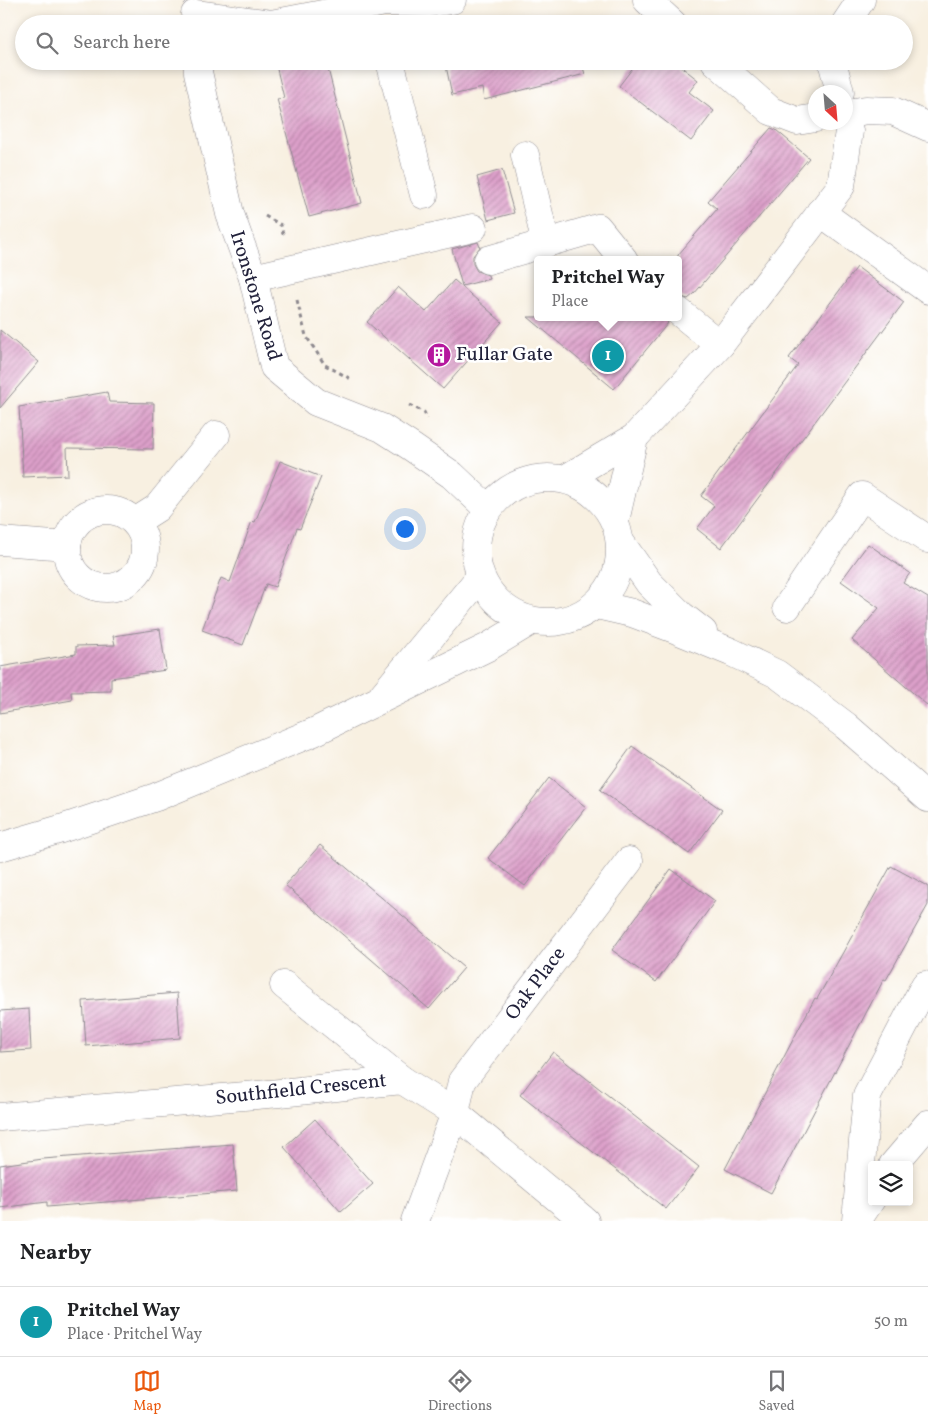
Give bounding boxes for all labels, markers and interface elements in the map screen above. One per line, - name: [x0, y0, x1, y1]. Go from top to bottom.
- search box: [15, 15, 913, 70]
- icon: search: [33, 29, 61, 57]
- text: Search here: [73, 30, 170, 56]
- north arrow: [808, 85, 853, 130]
- street label: Ironstone Road: [222, 228, 288, 364]
- popup: [534, 256, 682, 321]
- text: Pritchel Way: [551, 265, 665, 291]
- text: Place: [551, 291, 588, 313]
- pin: 1: [592, 337, 624, 375]
- place label: Fullar Gate: [456, 341, 553, 369]
- building icon: Fullar Gate: [426, 342, 452, 368]
- your location: [392, 516, 418, 542]
- street label: Oak Place: [499, 941, 573, 1027]
- street label: Southfield Crescent: [214, 1067, 388, 1113]
- map controls: [868, 1161, 913, 1206]
- button: layers: [868, 1161, 913, 1206]
- text: Nearby: [20, 1239, 91, 1268]
- text: Pritchel Way: [67, 1298, 180, 1324]
- text: 1: [33, 1311, 39, 1333]
- text: 50 m: [874, 1311, 908, 1333]
- text: Place · Pritchel Way: [67, 1324, 202, 1346]
- tab: Map: [133, 1367, 161, 1416]
- tab: Directions: [428, 1367, 492, 1416]
- tab: Saved: [759, 1367, 795, 1416]

